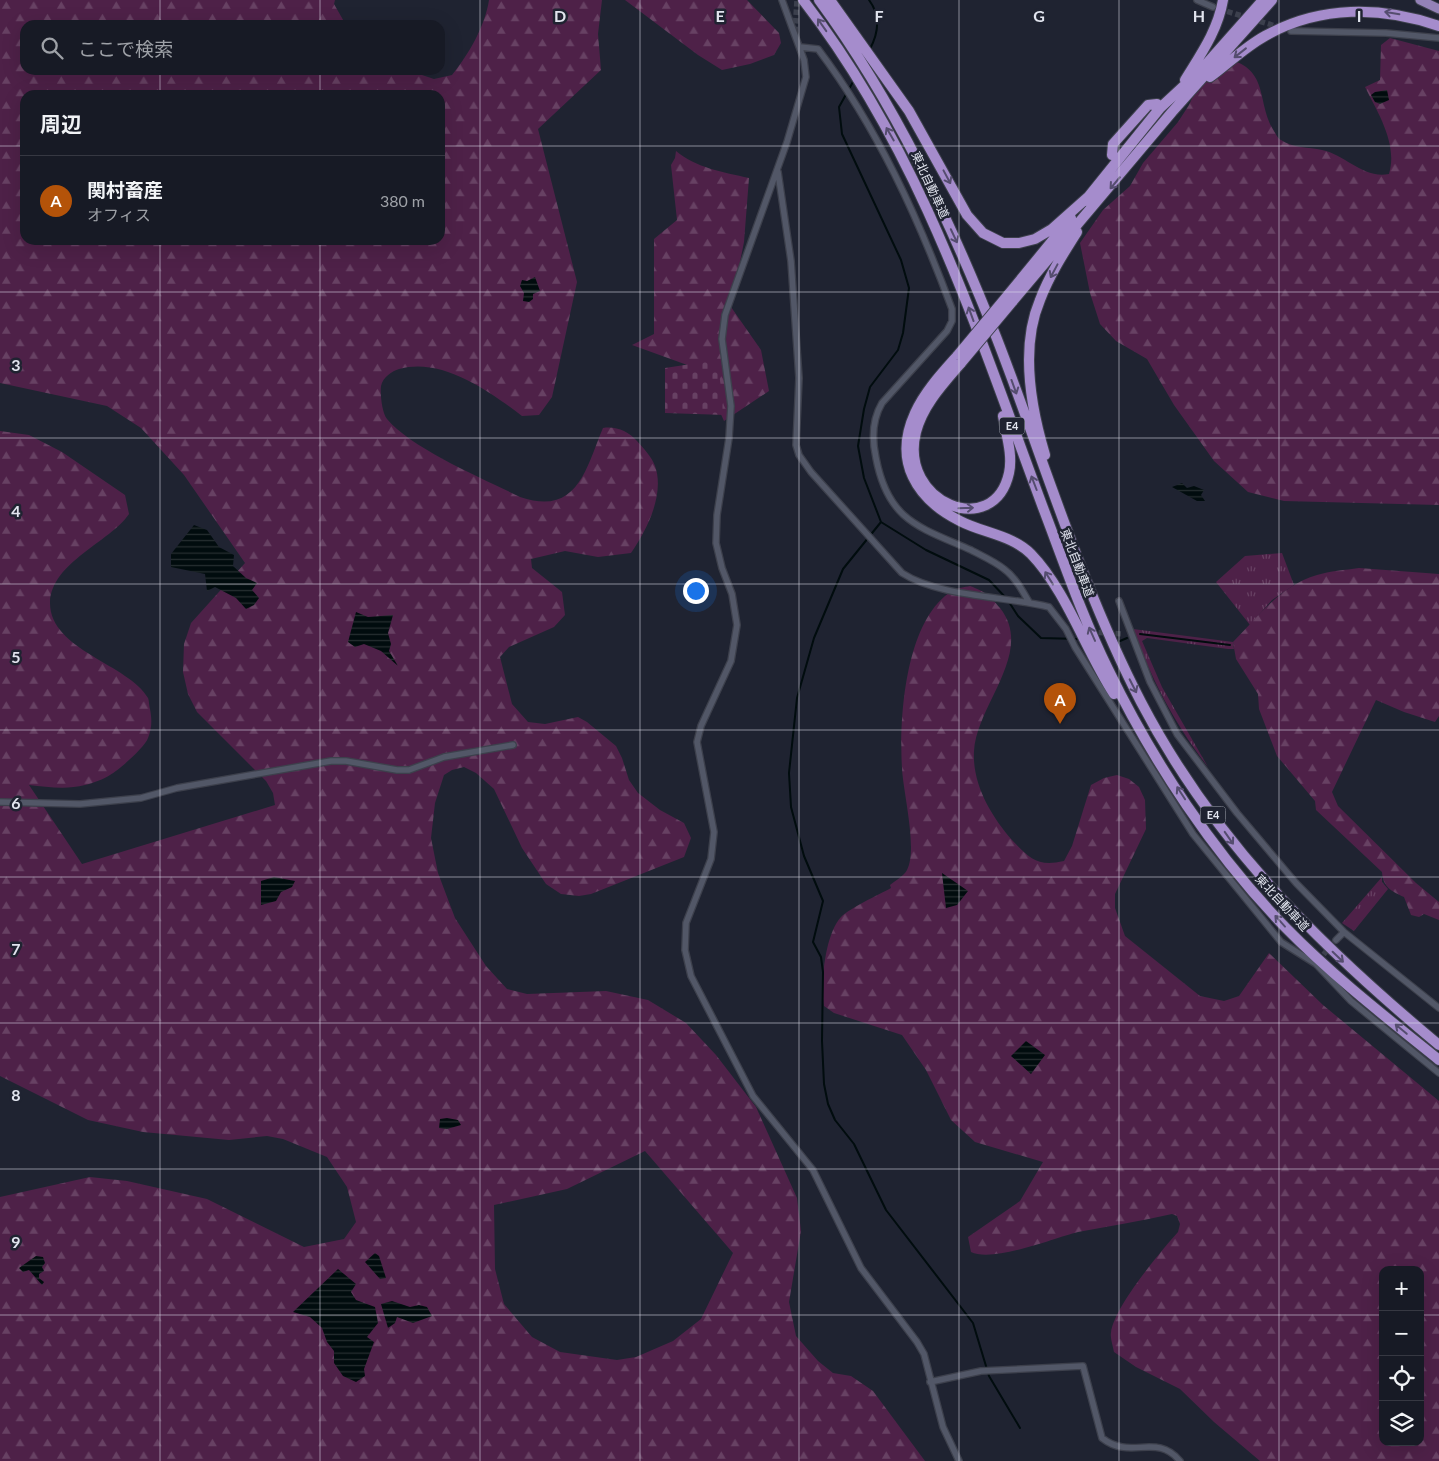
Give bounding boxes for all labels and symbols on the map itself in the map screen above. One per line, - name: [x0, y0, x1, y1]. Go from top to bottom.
- text: D: [554, 6, 566, 25]
- text: E: [715, 6, 725, 25]
- text: F: [874, 6, 884, 25]
- text: G: [1033, 6, 1045, 25]
- text: H: [1193, 6, 1205, 25]
- text: I: [1357, 6, 1361, 25]
- one-way arrow: [1385, 8, 1401, 18]
- one-way arrow: [817, 18, 827, 32]
- one-way arrow: [1234, 48, 1247, 59]
- one-way arrow: [885, 127, 894, 142]
- street label: 東北自動車道: [908, 149, 952, 221]
- one-way arrow: [942, 169, 952, 184]
- one-way arrow: [1109, 176, 1120, 189]
- one-way arrow: [950, 228, 959, 243]
- one-way arrow: [1049, 264, 1059, 279]
- one-way arrow: [966, 306, 975, 322]
- text: 3: [11, 355, 21, 374]
- one-way arrow: [1010, 379, 1019, 394]
- road number: E4: [1000, 418, 1024, 434]
- one-way arrow: [1028, 475, 1037, 490]
- text: 4: [11, 501, 21, 520]
- one-way arrow: [958, 503, 974, 512]
- street label: 東北自動車道: [1058, 527, 1097, 599]
- one-way arrow: [1044, 571, 1055, 585]
- your location: [683, 578, 709, 604]
- one-way arrow: [1087, 627, 1097, 642]
- text: 5: [11, 647, 21, 666]
- one-way arrow: [1129, 678, 1138, 693]
- pin: A: [1044, 683, 1076, 724]
- one-way arrow: [1175, 786, 1186, 800]
- text: 6: [11, 793, 21, 812]
- road number: E4: [1200, 806, 1226, 824]
- one-way arrow: [1224, 831, 1234, 845]
- street label: 東北自動車道: [1252, 871, 1312, 934]
- one-way arrow: [1274, 915, 1286, 928]
- text: 7: [11, 939, 21, 958]
- one-way arrow: [1332, 951, 1344, 963]
- one-way arrow: [1395, 1023, 1408, 1035]
- text: 8: [11, 1085, 21, 1104]
- text: 9: [11, 1232, 21, 1251]

